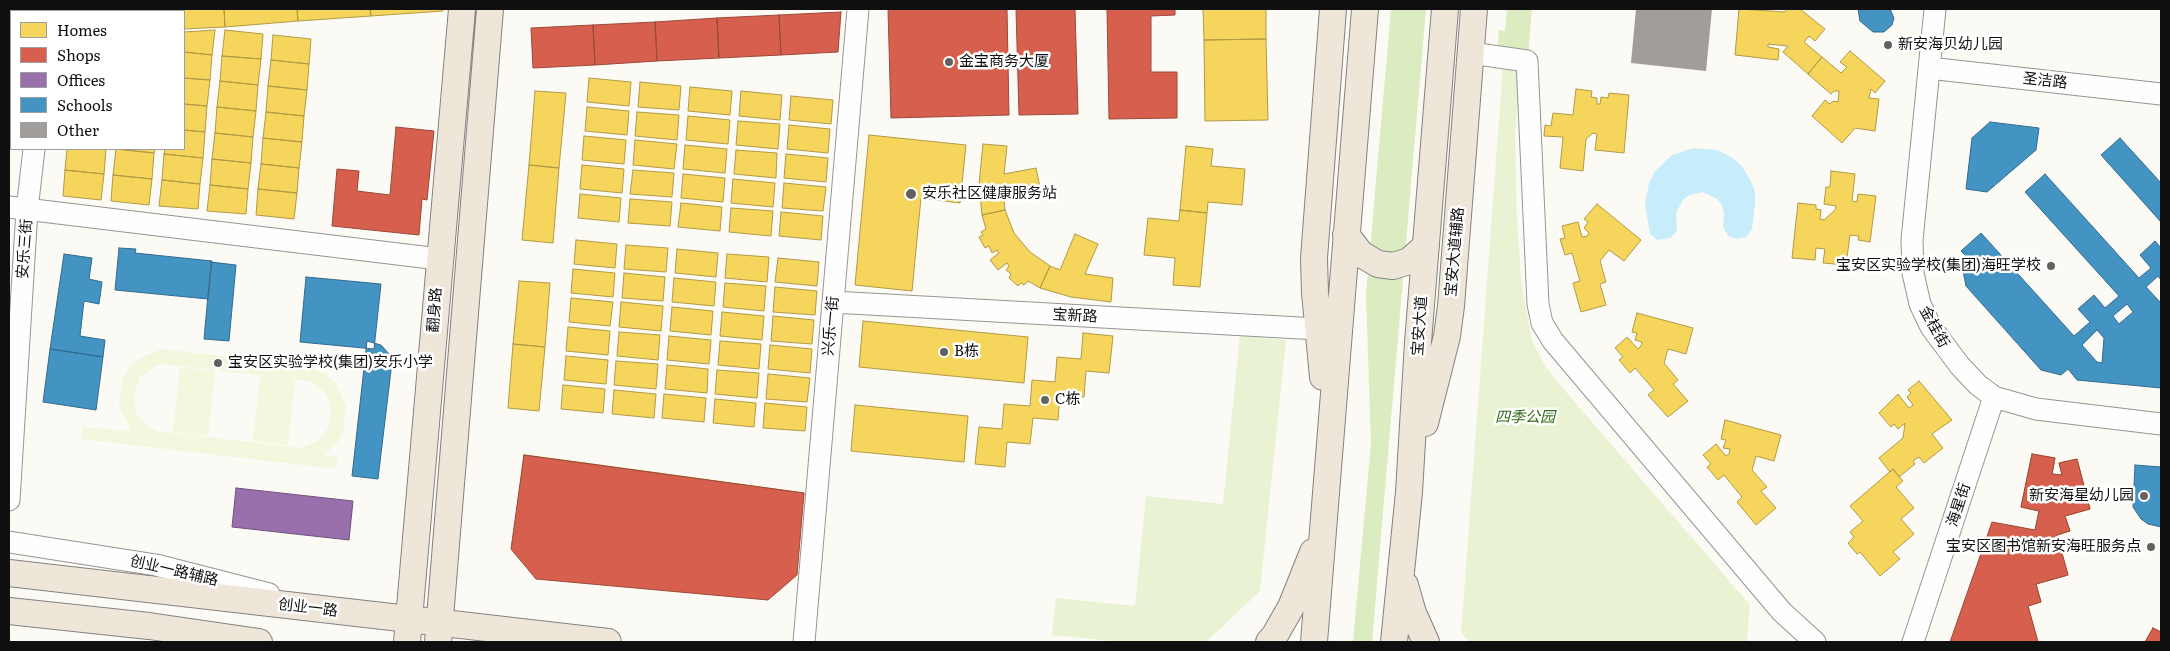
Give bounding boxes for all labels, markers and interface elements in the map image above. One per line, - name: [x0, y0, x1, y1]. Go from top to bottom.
- legend: [10, 10, 185, 150]
- text: Homes: [57, 18, 107, 41]
- place label: 新安海贝幼儿园: [1898, 36, 2003, 54]
- marker: 新安海贝幼儿园: [1882, 39, 1894, 51]
- text: Shops: [57, 43, 100, 66]
- place label: 金宝商务大厦: [959, 53, 1049, 71]
- marker: 金宝商务大厦: [943, 56, 955, 68]
- text: Offices: [57, 68, 105, 91]
- street label: 圣洁路: [2022, 70, 2068, 92]
- text: Schools: [57, 93, 112, 116]
- text: Other: [57, 118, 99, 141]
- place label: 安乐社区健康服务站: [922, 185, 1057, 203]
- marker: 安乐社区健康服务站: [904, 187, 918, 201]
- street label: 宝安大道辅路: [1442, 206, 1468, 298]
- street label: 安乐三街: [14, 218, 36, 280]
- place label: 宝安区实验学校(集团)海旺学校: [1836, 257, 2041, 275]
- marker: 宝安区实验学校(集团)海旺学校: [2045, 260, 2057, 272]
- street label: 翻身路: [424, 287, 446, 333]
- street label: 兴乐一街: [819, 295, 843, 357]
- street label: 宝安大道: [1409, 295, 1431, 357]
- street label: 金桂街: [1915, 303, 1953, 351]
- street label: 宝新路: [1052, 306, 1098, 326]
- place label: B栋: [954, 343, 979, 361]
- marker: B栋: [938, 346, 950, 358]
- place label: 宝安区实验学校(集团)安乐小学: [228, 354, 433, 372]
- marker: 宝安区实验学校(集团)安乐小学: [212, 357, 224, 369]
- place label: C栋: [1055, 391, 1080, 409]
- marker: C栋: [1039, 394, 1051, 406]
- park label: 四季公园: [1495, 409, 1555, 427]
- street label: 海星街: [1943, 481, 1975, 529]
- place label: 新安海星幼儿园: [2029, 487, 2134, 505]
- marker: 新安海星幼儿园: [2138, 490, 2150, 502]
- place label: 宝安区图书馆新安海旺服务点: [1946, 538, 2141, 556]
- marker: 宝安区图书馆新安海旺服务点: [2145, 541, 2157, 553]
- street label: 创业一路辅路: [128, 552, 220, 590]
- street label: 创业一路: [277, 595, 339, 621]

